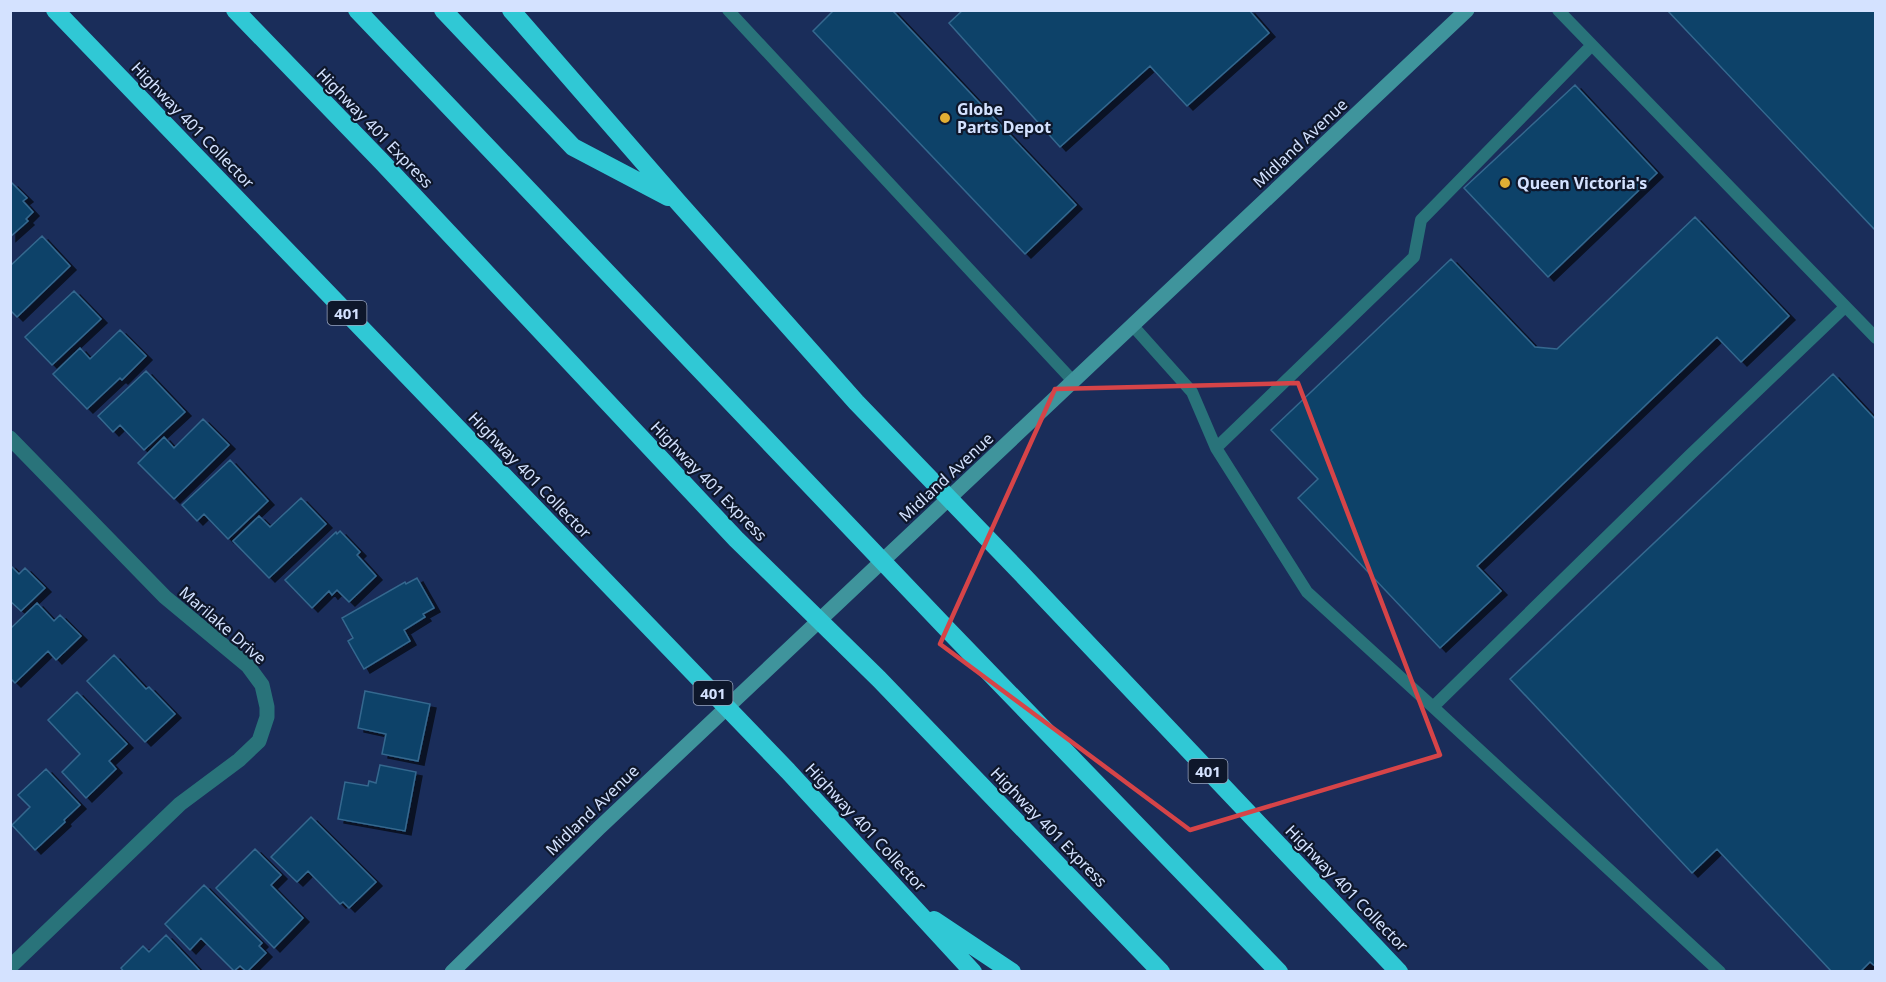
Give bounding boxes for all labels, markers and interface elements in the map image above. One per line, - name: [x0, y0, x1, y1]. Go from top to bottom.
- street label: Highway 401 Collector: [127, 57, 260, 193]
- street label: Highway 401 Express: [312, 63, 438, 193]
- street label: Midland Avenue: [1248, 93, 1352, 193]
- place label: Globe Parts Depot: [957, 98, 1051, 138]
- marker: Globe Parts Depot: [938, 111, 952, 125]
- place label: Queen Victoria's: [1517, 172, 1647, 194]
- marker: Queen Victoria's: [1498, 176, 1512, 190]
- road number: 401: [328, 301, 366, 325]
- street label: Highway 401 Collector: [464, 407, 597, 543]
- street label: Highway 401 Express: [646, 416, 772, 546]
- street label: Midland Avenue: [894, 427, 998, 527]
- street label: Marilake Drive: [175, 581, 271, 669]
- road number: 401: [694, 681, 732, 705]
- street label: Highway 401 Collector: [801, 758, 932, 896]
- road number: 401: [1188, 759, 1228, 783]
- street label: Midland Avenue: [541, 760, 643, 860]
- street label: Highway 401 Express: [986, 762, 1112, 892]
- street label: Highway 401 Collector: [1281, 820, 1414, 956]

